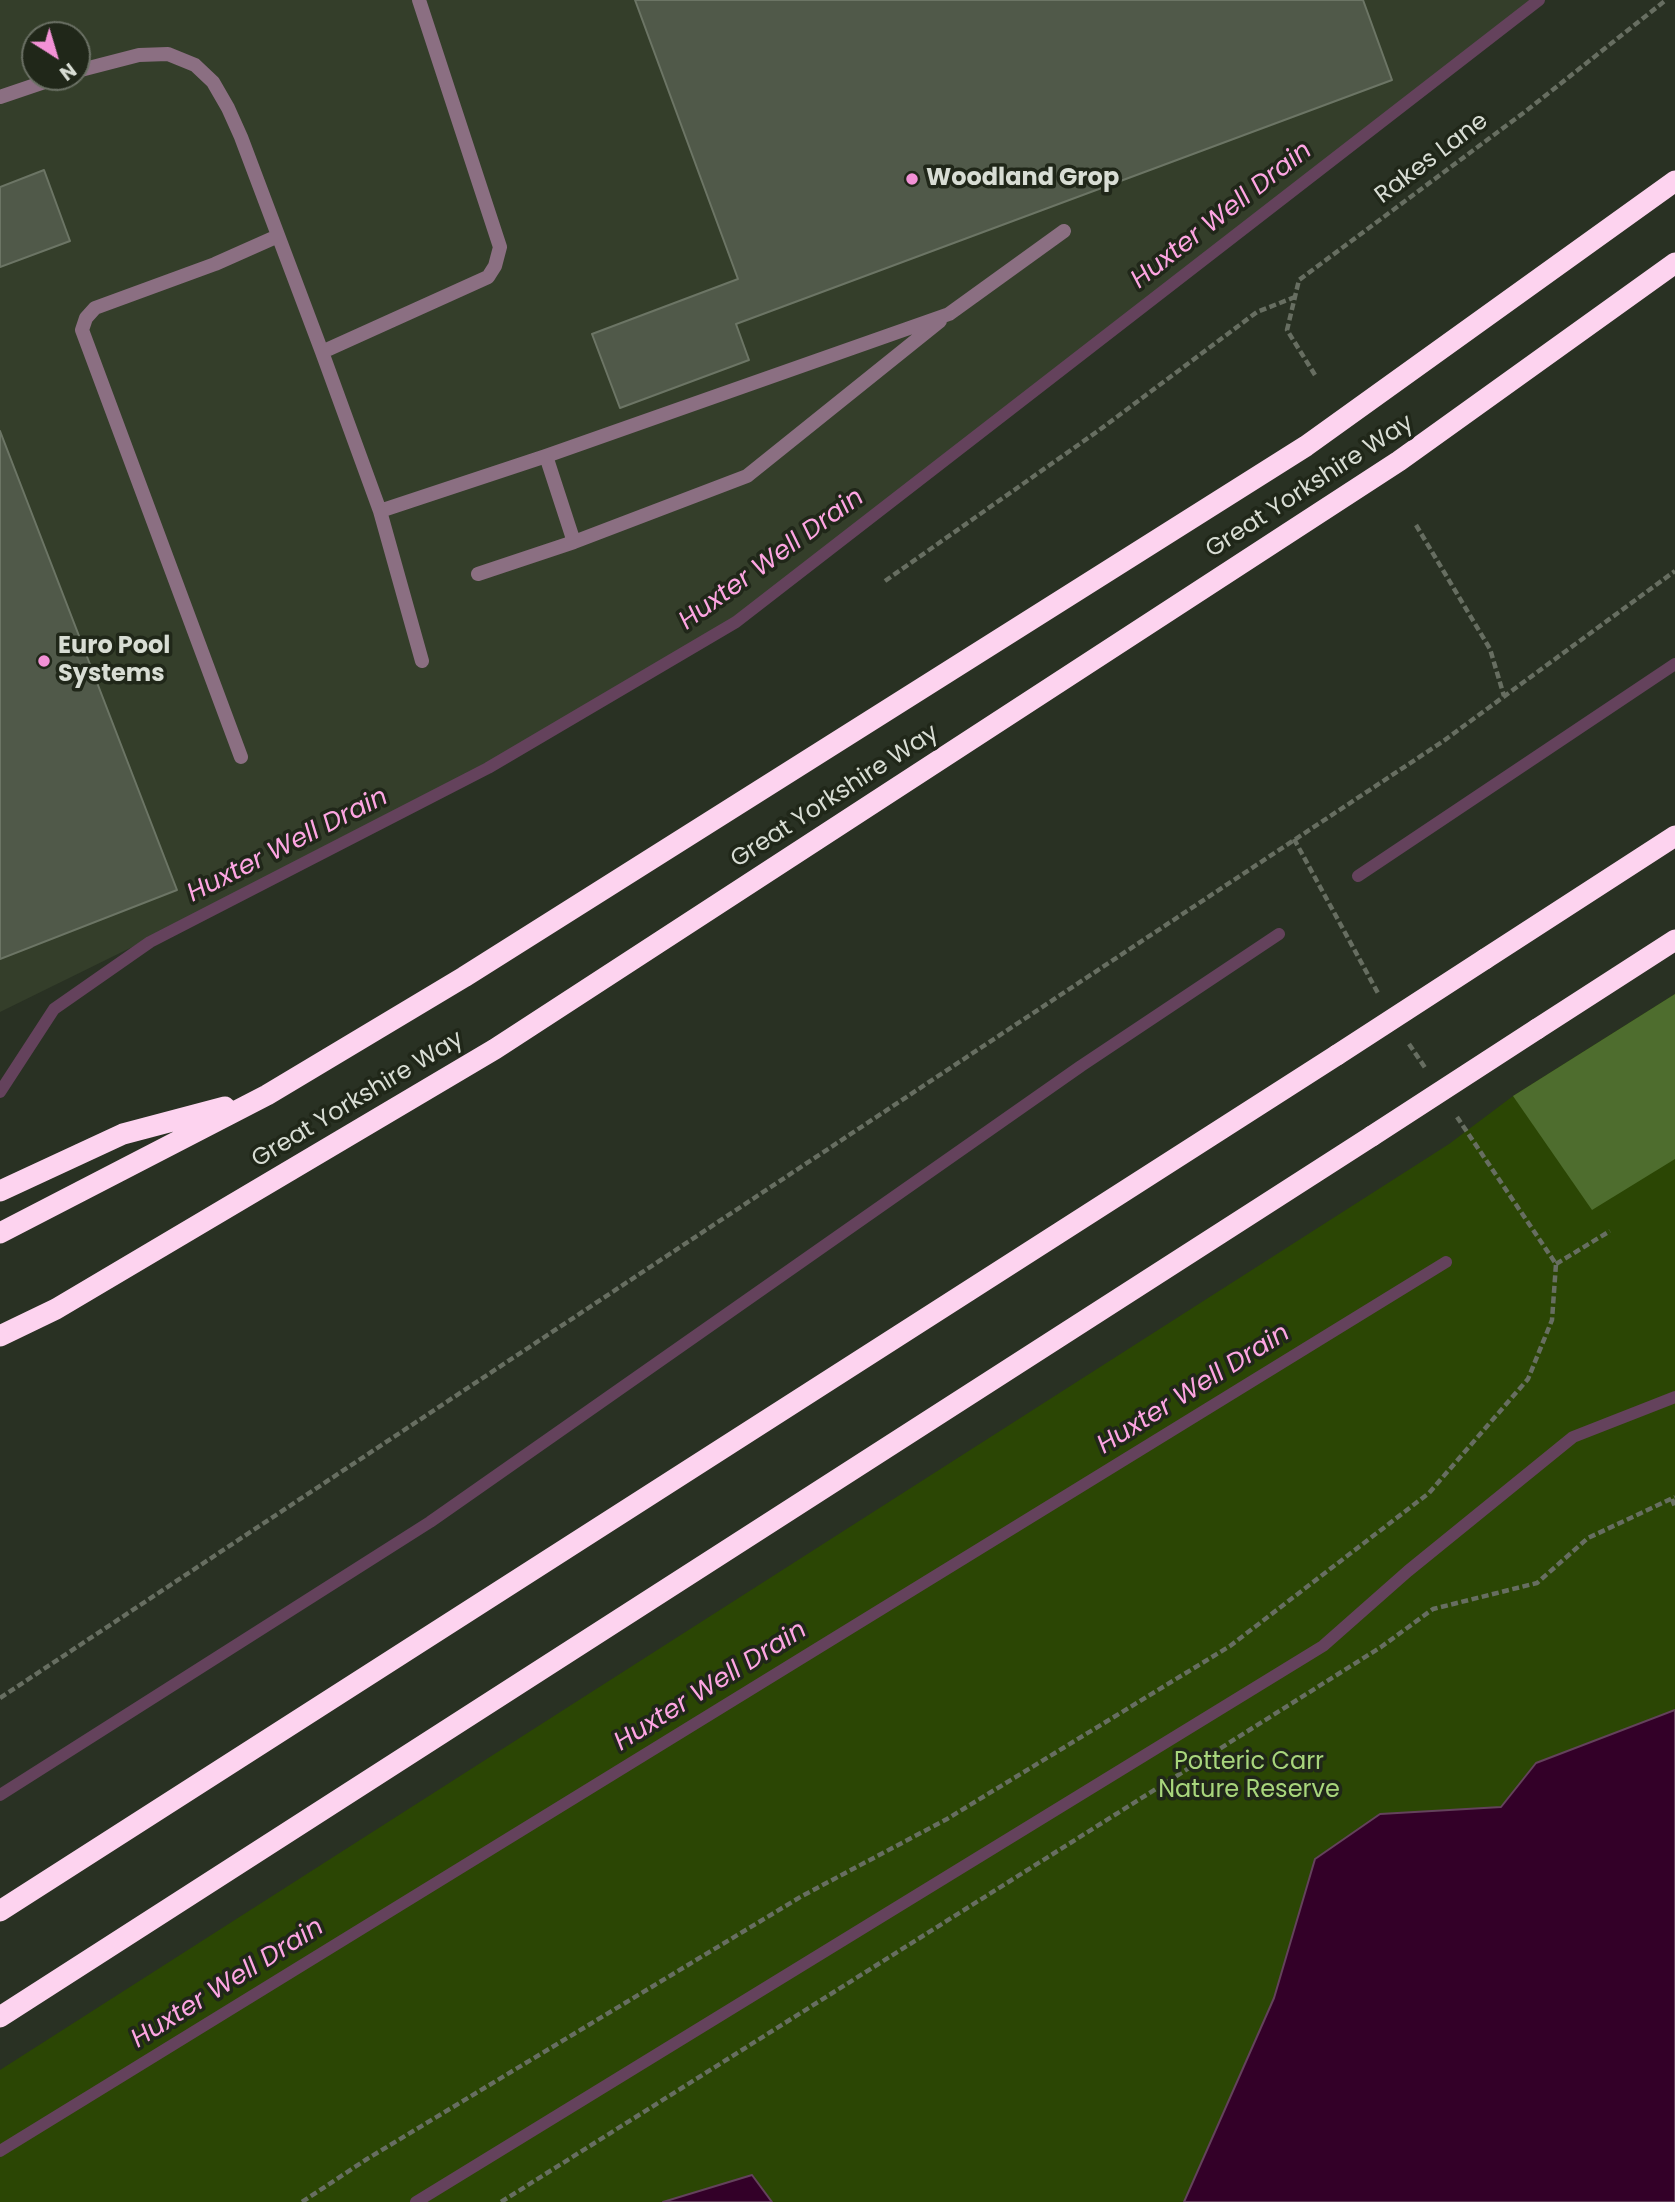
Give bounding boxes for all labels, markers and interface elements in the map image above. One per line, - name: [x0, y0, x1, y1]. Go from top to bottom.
- north arrow: [21, 21, 91, 91]
- text: N: [54, 56, 82, 87]
- street label: Rakes Lane: [1370, 107, 1494, 211]
- water label: Huxter Well Drain: [1125, 136, 1319, 296]
- place label: Woodland Grop: [926, 165, 1119, 193]
- marker: Woodland Grop: [904, 171, 920, 187]
- street label: Great Yorkshire Way: [1201, 409, 1419, 565]
- water label: Huxter Well Drain: [674, 482, 870, 638]
- place label: Euro Pool Systems: [58, 633, 170, 689]
- marker: Euro Pool Systems: [36, 653, 52, 669]
- street label: Great Yorkshire Way: [726, 719, 944, 875]
- water label: Huxter Well Drain: [183, 782, 393, 910]
- street label: Great Yorkshire Way: [247, 1025, 469, 1175]
- water label: Huxter Well Drain: [1092, 1318, 1296, 1462]
- water label: Huxter Well Drain: [609, 1615, 813, 1759]
- park label: Potteric Carr Nature Reserve: [1158, 1749, 1340, 1805]
- water label: Huxter Well Drain: [126, 1912, 330, 2056]

